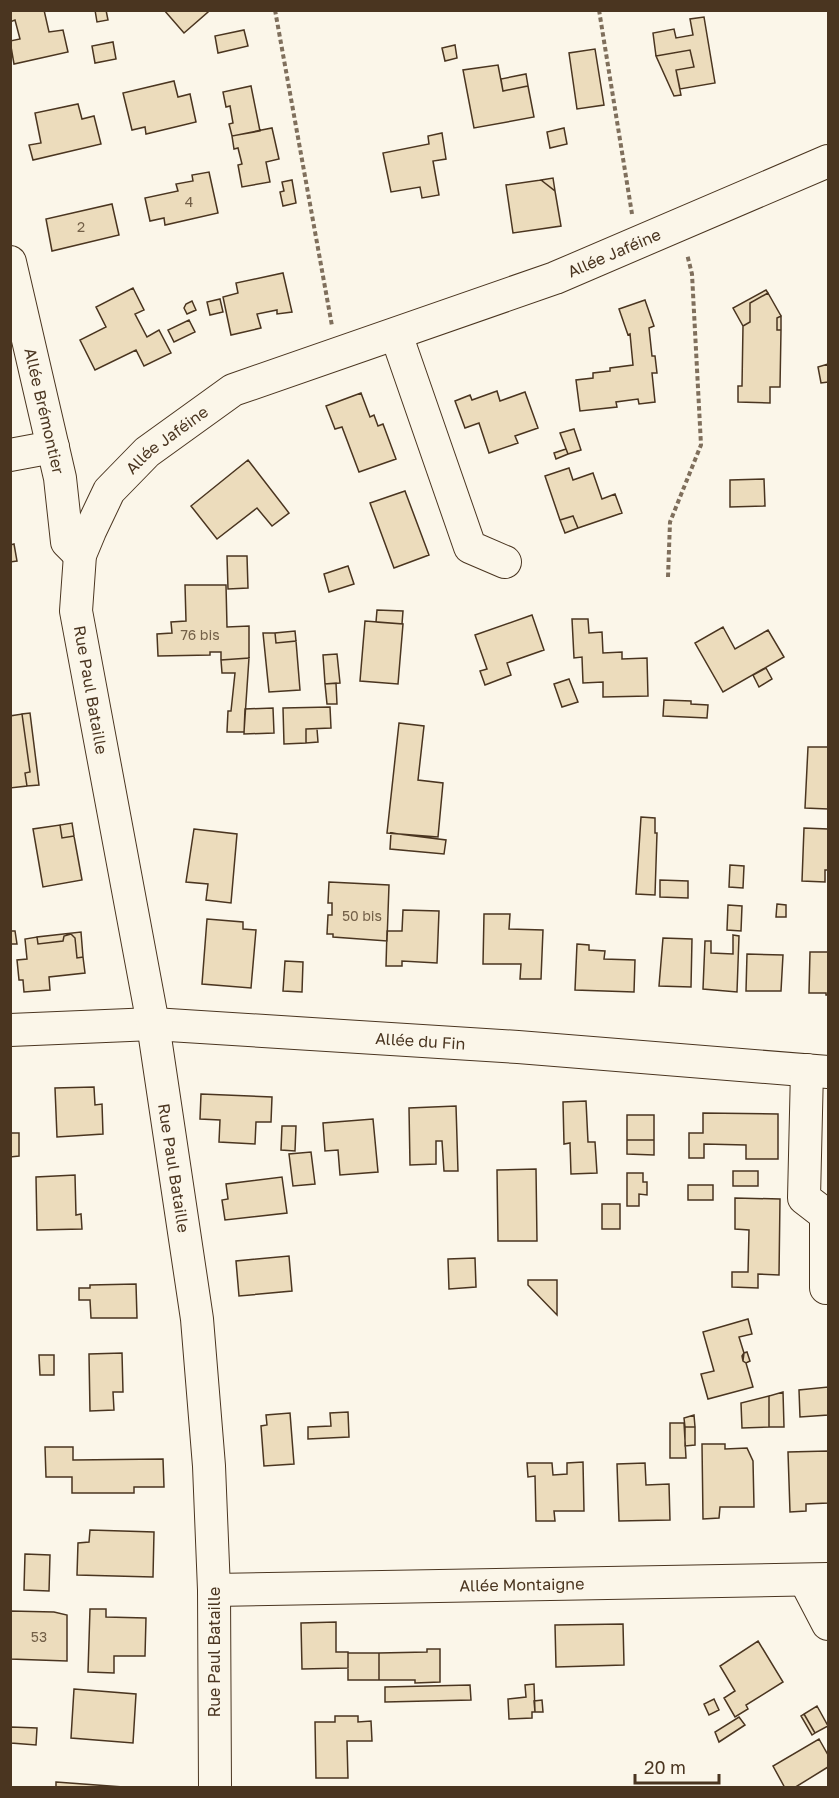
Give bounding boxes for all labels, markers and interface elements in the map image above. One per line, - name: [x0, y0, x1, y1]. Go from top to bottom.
- house number: 4: [185, 193, 193, 210]
- house number: 2: [77, 218, 85, 235]
- street label: Allée Jaféine: [564, 224, 664, 281]
- street label: Allée Brémontier: [20, 346, 69, 476]
- street label: Allée Jaféine: [121, 401, 212, 478]
- street label: Rue Paul Bataille: [70, 624, 112, 756]
- house number: 76 bis: [180, 626, 220, 643]
- house number: 50 bis: [342, 907, 382, 924]
- street label: Allée du Fin: [375, 1028, 466, 1054]
- street label: Rue Paul Bataille: [154, 1102, 194, 1234]
- street label: Allée Montaigne: [459, 1573, 585, 1596]
- street label: Rue Paul Bataille: [204, 1587, 224, 1717]
- house number: 53: [31, 1628, 47, 1645]
- scale bar: [635, 1747, 719, 1785]
- text: 20 m: [644, 1756, 686, 1778]

